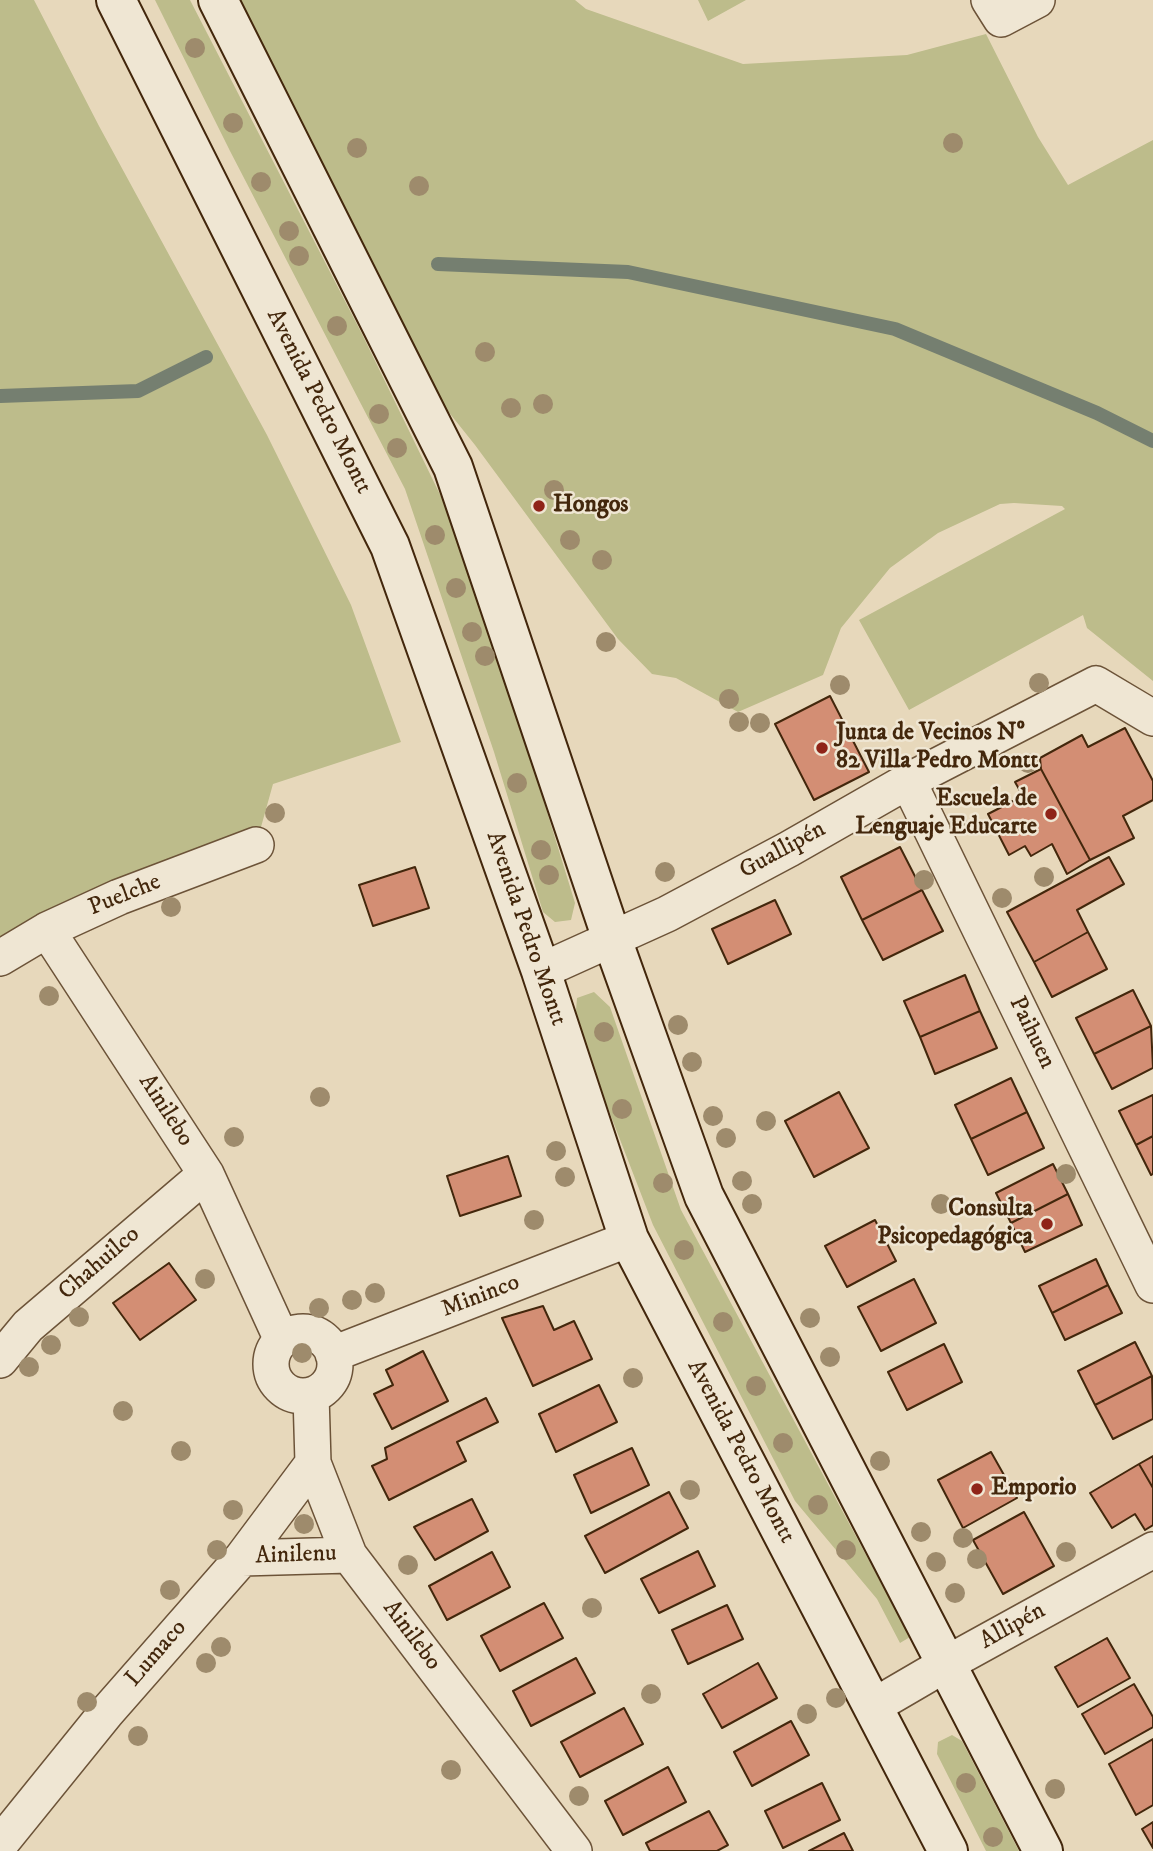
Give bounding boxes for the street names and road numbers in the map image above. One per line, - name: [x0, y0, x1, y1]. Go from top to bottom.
- street label: Avenida Pedro Montt: [259, 305, 377, 499]
- street label: Guallipén: [735, 816, 831, 886]
- street label: Avenida Pedro Montt: [478, 828, 572, 1030]
- street label: Puelche: [85, 869, 165, 923]
- street label: Paihuen: [1001, 992, 1061, 1074]
- street label: Ainilebo: [131, 1070, 199, 1152]
- street label: Chahuilco: [54, 1221, 146, 1307]
- street label: Mininco: [438, 1269, 524, 1325]
- street label: Avenida Pedro Montt: [679, 1355, 801, 1549]
- street label: Ainilenu: [255, 1540, 337, 1572]
- street label: Ainilebo: [375, 1595, 447, 1677]
- street label: Allipén: [975, 1597, 1051, 1657]
- street label: Lumaco: [120, 1615, 194, 1693]

